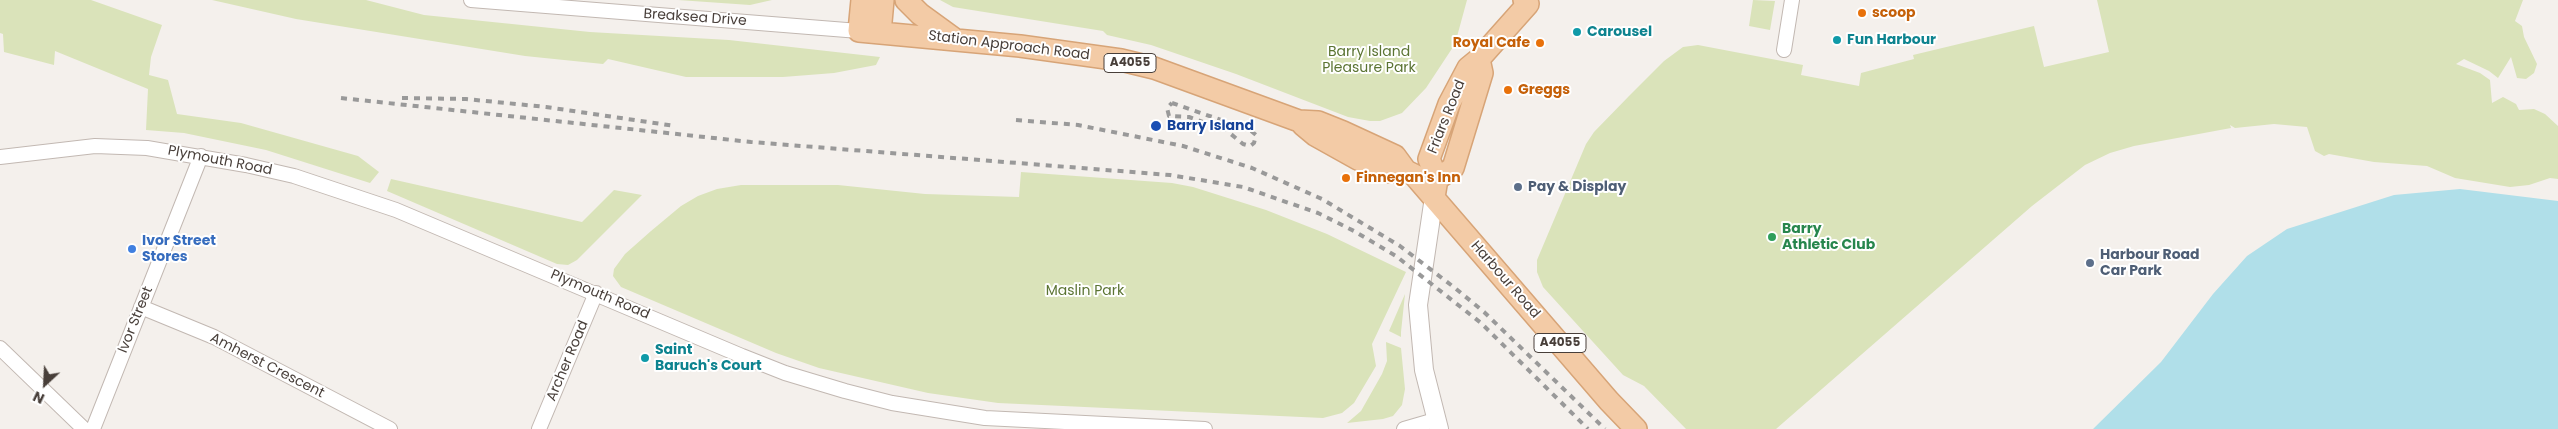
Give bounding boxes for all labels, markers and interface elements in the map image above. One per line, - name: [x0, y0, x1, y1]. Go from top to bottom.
- place label: scoop: [1872, 5, 1916, 21]
- street label: Breaksea Drive: [643, 6, 747, 30]
- marker: scoop: [1856, 7, 1868, 19]
- place label: Carousel: [1587, 24, 1652, 40]
- marker: Carousel: [1571, 26, 1583, 38]
- street label: Station Approach Road: [927, 28, 1091, 64]
- place label: Fun Harbour: [1847, 32, 1936, 48]
- marker: Fun Harbour: [1831, 34, 1843, 46]
- place label: Royal Cafe: [1453, 35, 1530, 51]
- marker: Royal Cafe: [1534, 37, 1546, 49]
- park label: Barry Island Pleasure Park: [1322, 44, 1416, 76]
- road number: A4055: [1104, 54, 1156, 72]
- street label: Friars Road: [1425, 78, 1469, 156]
- place label: Greggs: [1518, 82, 1570, 98]
- marker: Greggs: [1502, 84, 1514, 96]
- place label: Barry Island: [1167, 118, 1254, 134]
- marker: Barry Island: [1149, 119, 1163, 133]
- street label: Plymouth Road: [166, 143, 274, 179]
- place label: Finnegan's Inn: [1356, 170, 1461, 186]
- marker: Finnegan's Inn: [1340, 172, 1352, 184]
- place label: Pay & Display: [1528, 179, 1626, 195]
- marker: Pay & Display: [1512, 181, 1524, 193]
- place label: Barry Athletic Club: [1782, 221, 1875, 253]
- marker: Barry Athletic Club: [1766, 231, 1778, 243]
- place label: Ivor Street Stores: [142, 233, 216, 266]
- street label: Harbour Road: [1467, 238, 1543, 322]
- marker: Ivor Street Stores: [126, 243, 138, 255]
- place label: Harbour Road Car Park: [2100, 247, 2200, 280]
- marker: Harbour Road Car Park: [2084, 257, 2096, 269]
- street label: Plymouth Road: [548, 267, 652, 323]
- park label: Maslin Park: [1046, 283, 1124, 299]
- street label: Ivor Street: [115, 284, 157, 356]
- street label: Archer Road: [543, 318, 593, 404]
- street label: Amherst Crescent: [207, 330, 327, 402]
- road number: A4055: [1534, 333, 1586, 352]
- place label: Saint Baruch's Court: [655, 342, 762, 374]
- marker: Saint Baruch's Court: [639, 352, 651, 364]
- north arrow: [20, 359, 70, 409]
- text: N: [30, 386, 48, 409]

